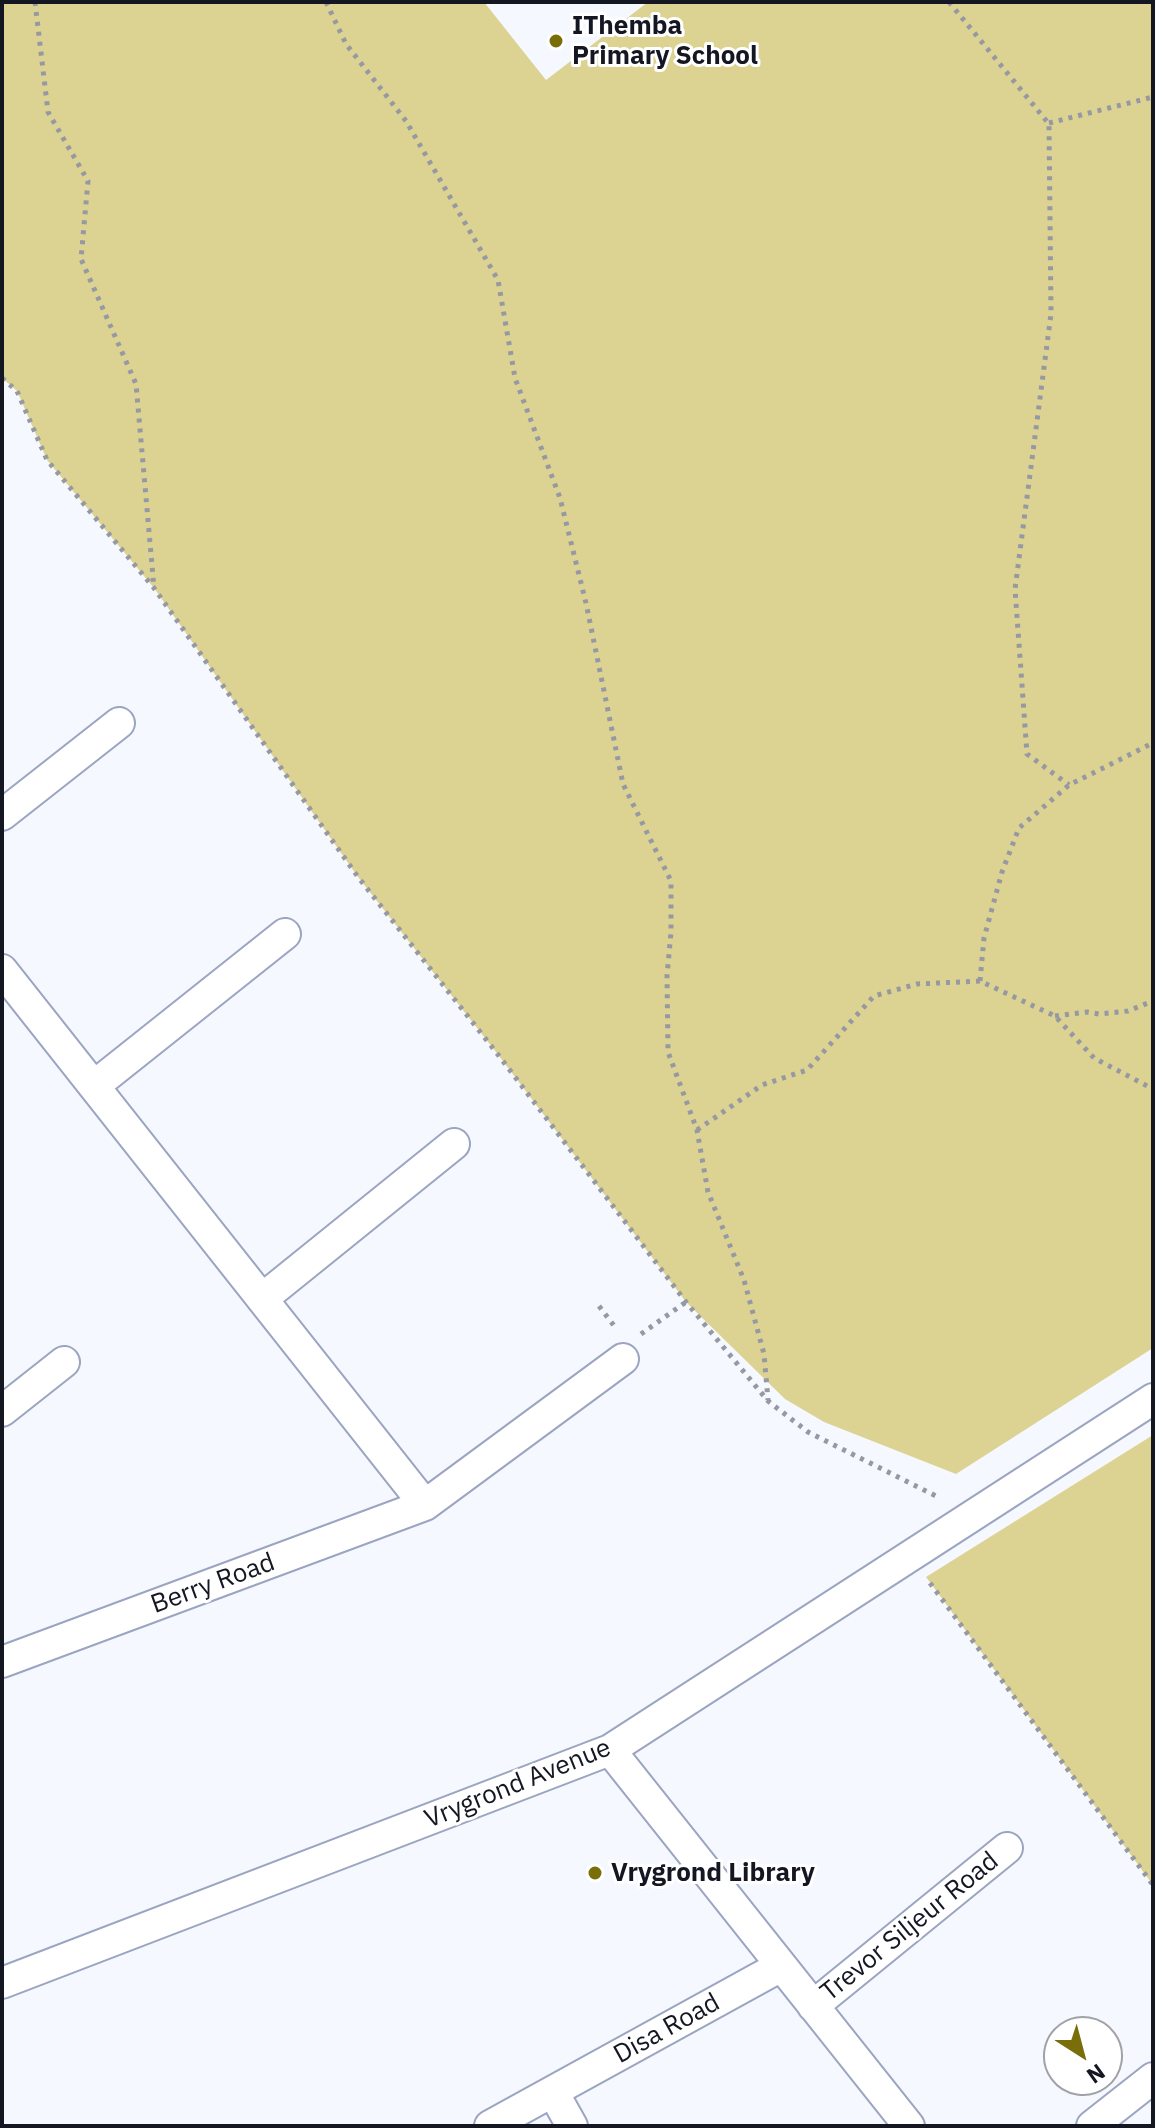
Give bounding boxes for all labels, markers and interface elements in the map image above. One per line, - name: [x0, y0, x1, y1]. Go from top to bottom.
- place label: IThemba Primary School: [572, 10, 758, 72]
- marker: IThemba Primary School: [547, 32, 565, 50]
- street label: Berry Road: [147, 1547, 279, 1621]
- street label: Vrygrond Avenue: [420, 1732, 616, 1836]
- street label: Trevor Siljeur Road: [815, 1846, 1005, 2008]
- place label: Vrygrond Library: [611, 1857, 815, 1889]
- marker: Vrygrond Library: [586, 1864, 604, 1882]
- street label: Disa Road: [609, 1987, 725, 2071]
- north arrow: [1043, 2016, 1123, 2096]
- text: N: [1081, 2058, 1111, 2091]

